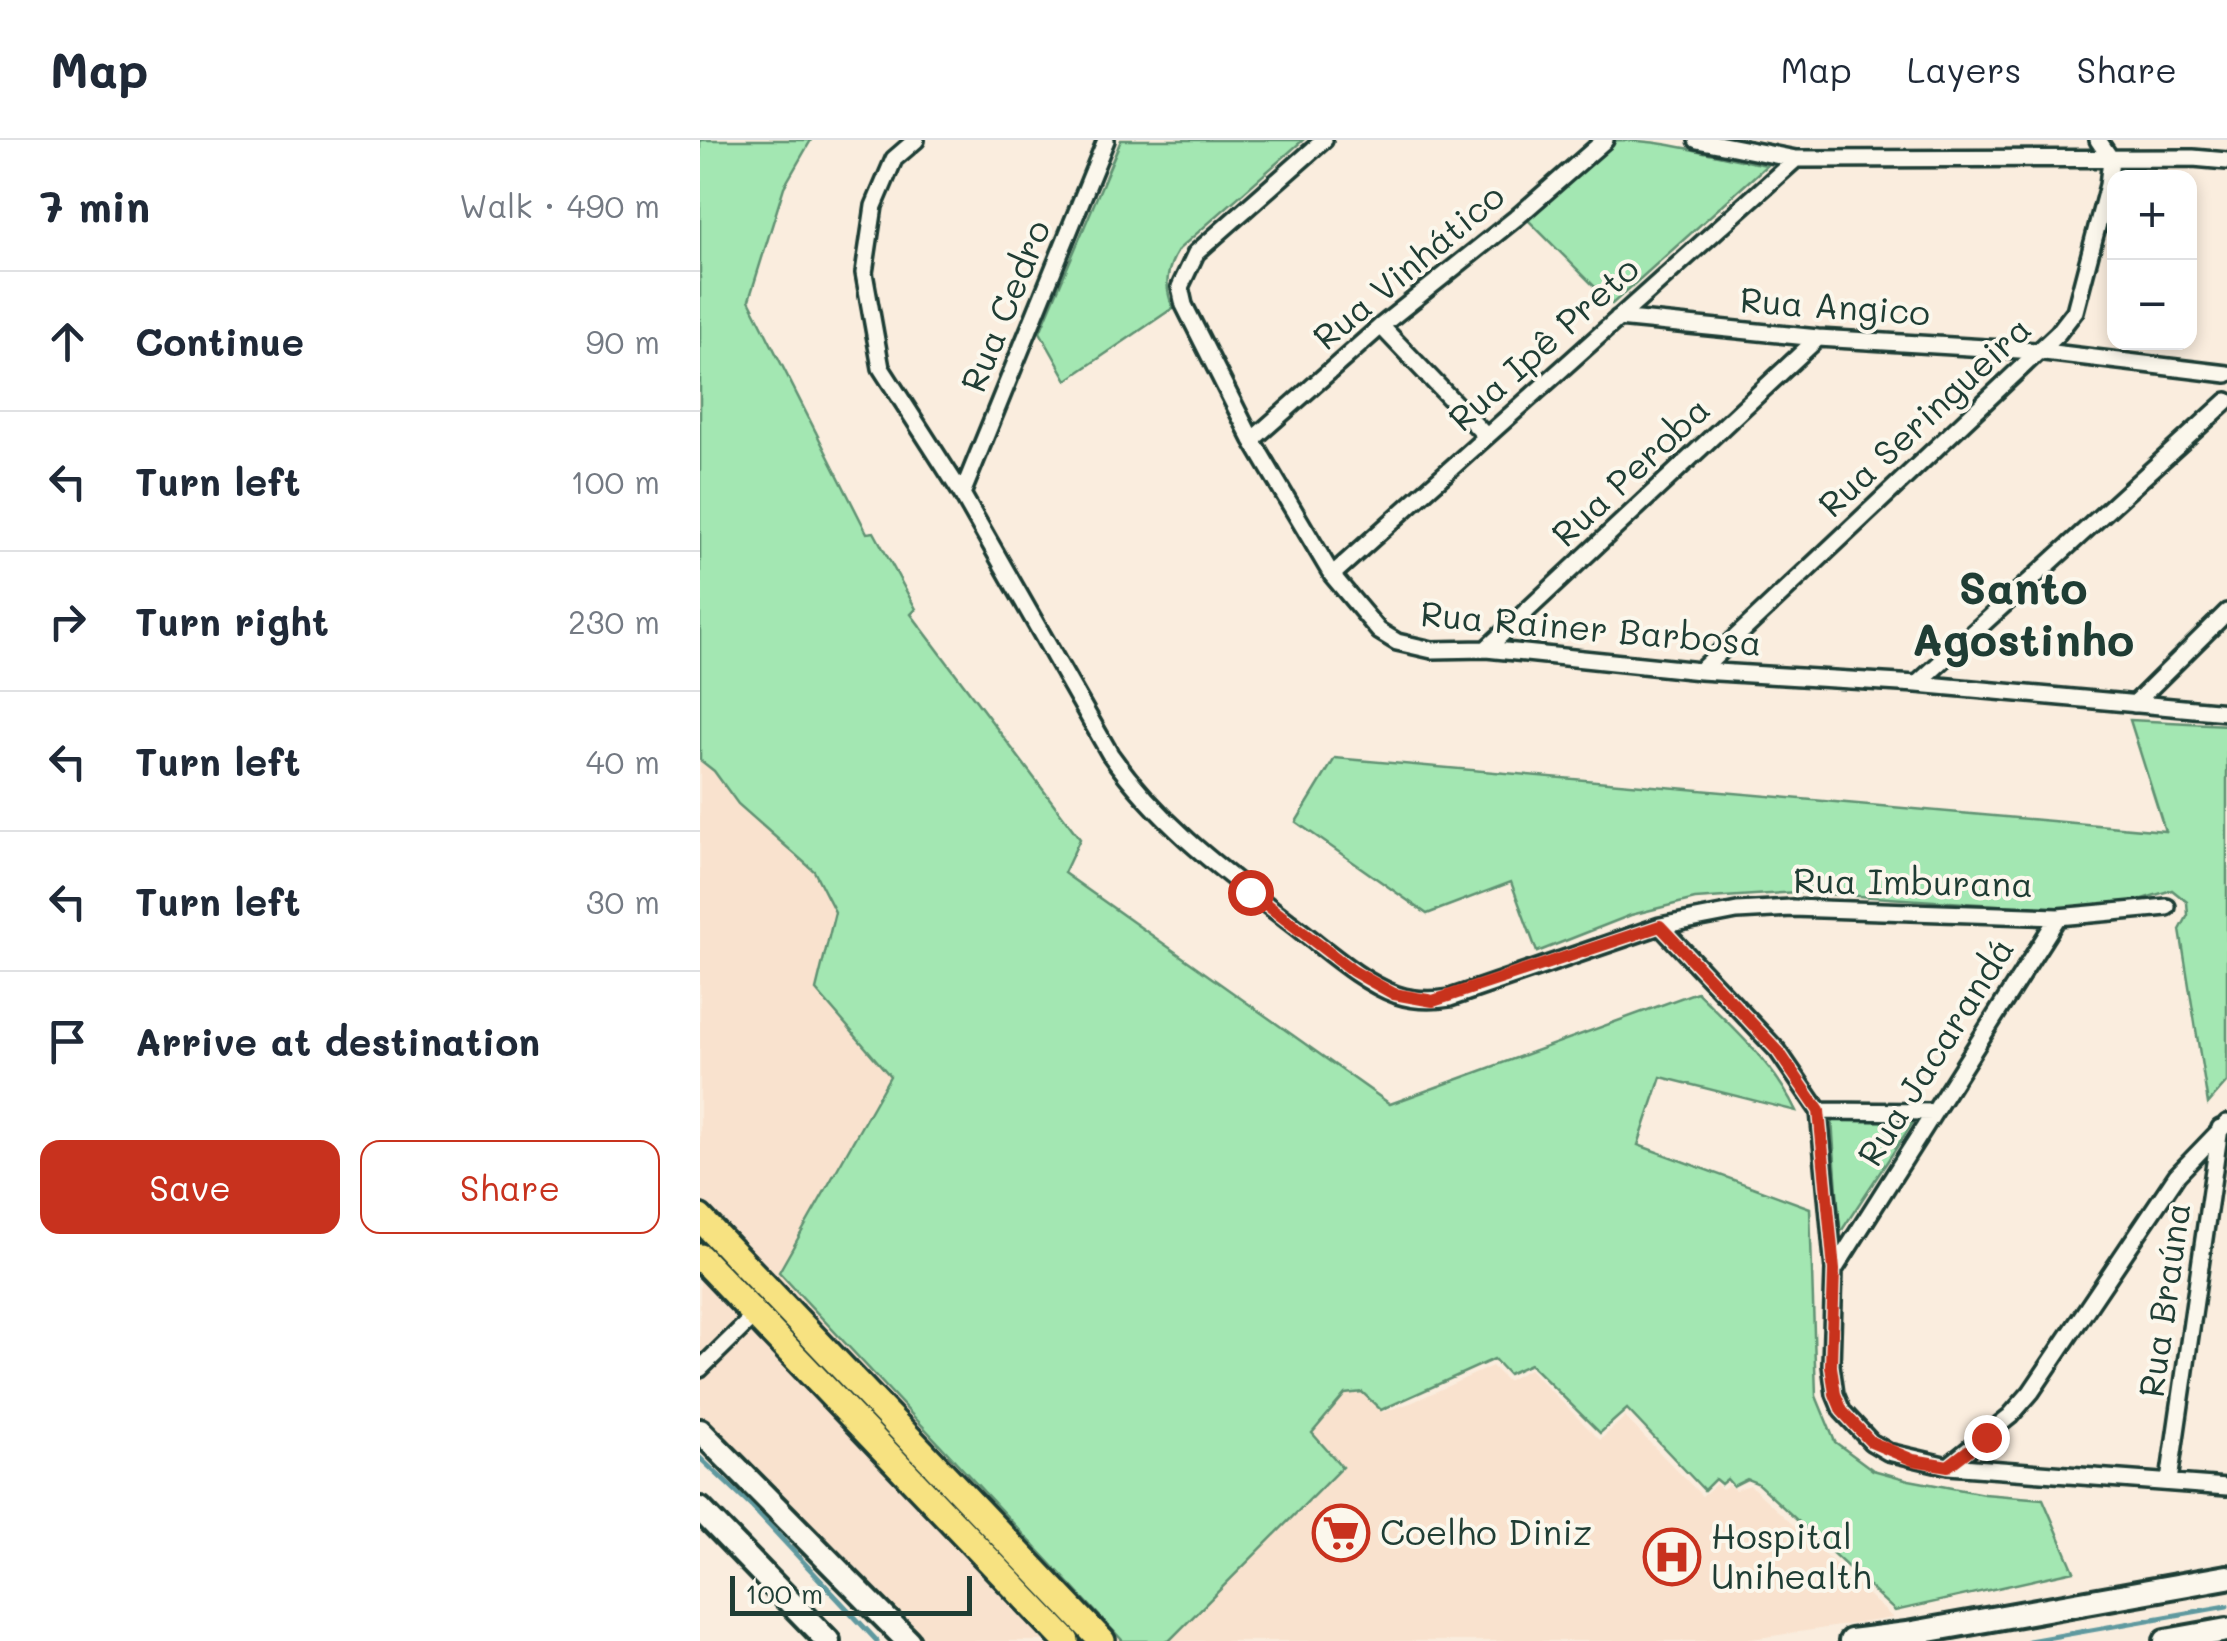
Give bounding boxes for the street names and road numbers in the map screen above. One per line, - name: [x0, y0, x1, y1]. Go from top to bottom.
- street label: Rua Vinhático: [1302, 172, 1513, 359]
- street label: Rua Cedro: [949, 212, 1060, 398]
- street label: Rua Ipê Preto: [1438, 245, 1648, 440]
- street label: Rua Angico: [1738, 275, 1932, 335]
- street label: Rua Seringueira: [1807, 305, 2040, 526]
- street label: Rua Peroba: [1541, 385, 1718, 556]
- street label: Rua Rainer Barbosa: [1419, 589, 1764, 665]
- street label: Rua Imburana: [1793, 856, 2033, 906]
- street label: Rua Jacarandá: [1846, 928, 2023, 1174]
- street label: Rua Braúna: [2127, 1199, 2199, 1400]

